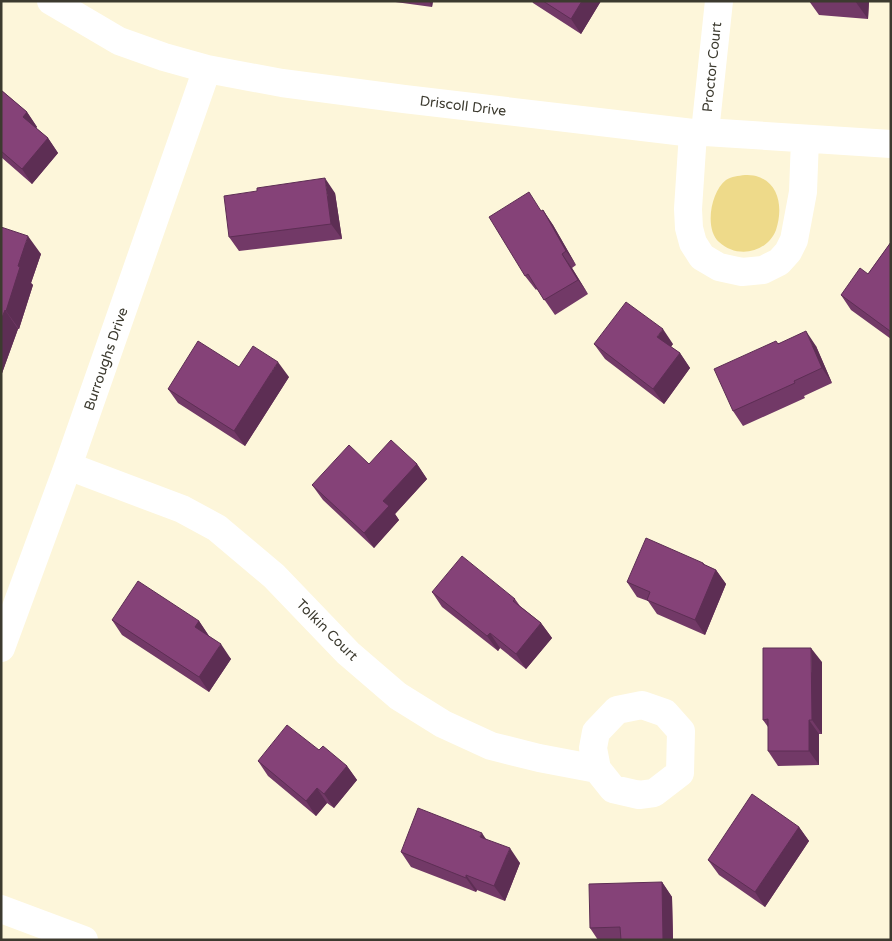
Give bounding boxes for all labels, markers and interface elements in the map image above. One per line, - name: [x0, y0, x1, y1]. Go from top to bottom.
- street label: Proctor Court: [699, 20, 725, 113]
- street label: Driscoll Drive: [419, 92, 507, 120]
- street label: Burroughs Drive: [80, 305, 132, 413]
- street label: Tolkin Court: [293, 596, 362, 665]

